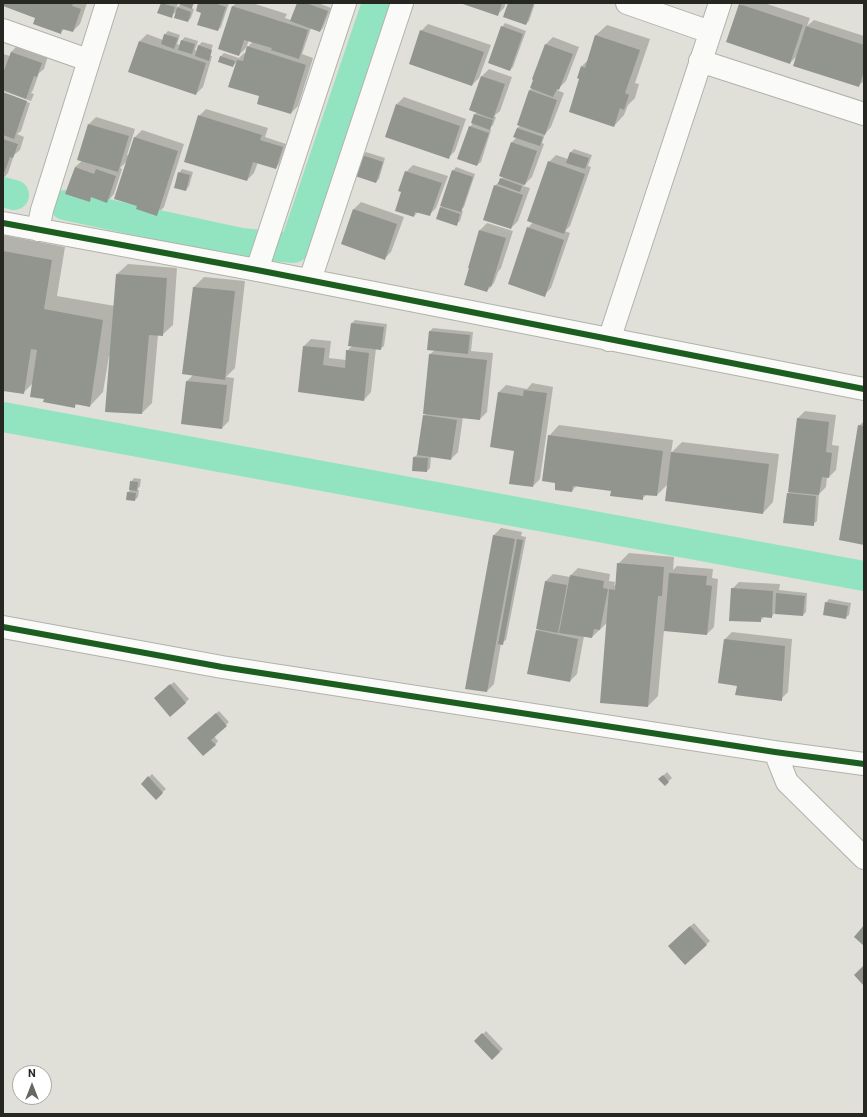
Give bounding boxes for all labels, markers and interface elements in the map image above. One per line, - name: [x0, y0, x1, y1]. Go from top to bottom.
- north arrow: [12, 1065, 52, 1105]
- text: N: [28, 1067, 36, 1080]

